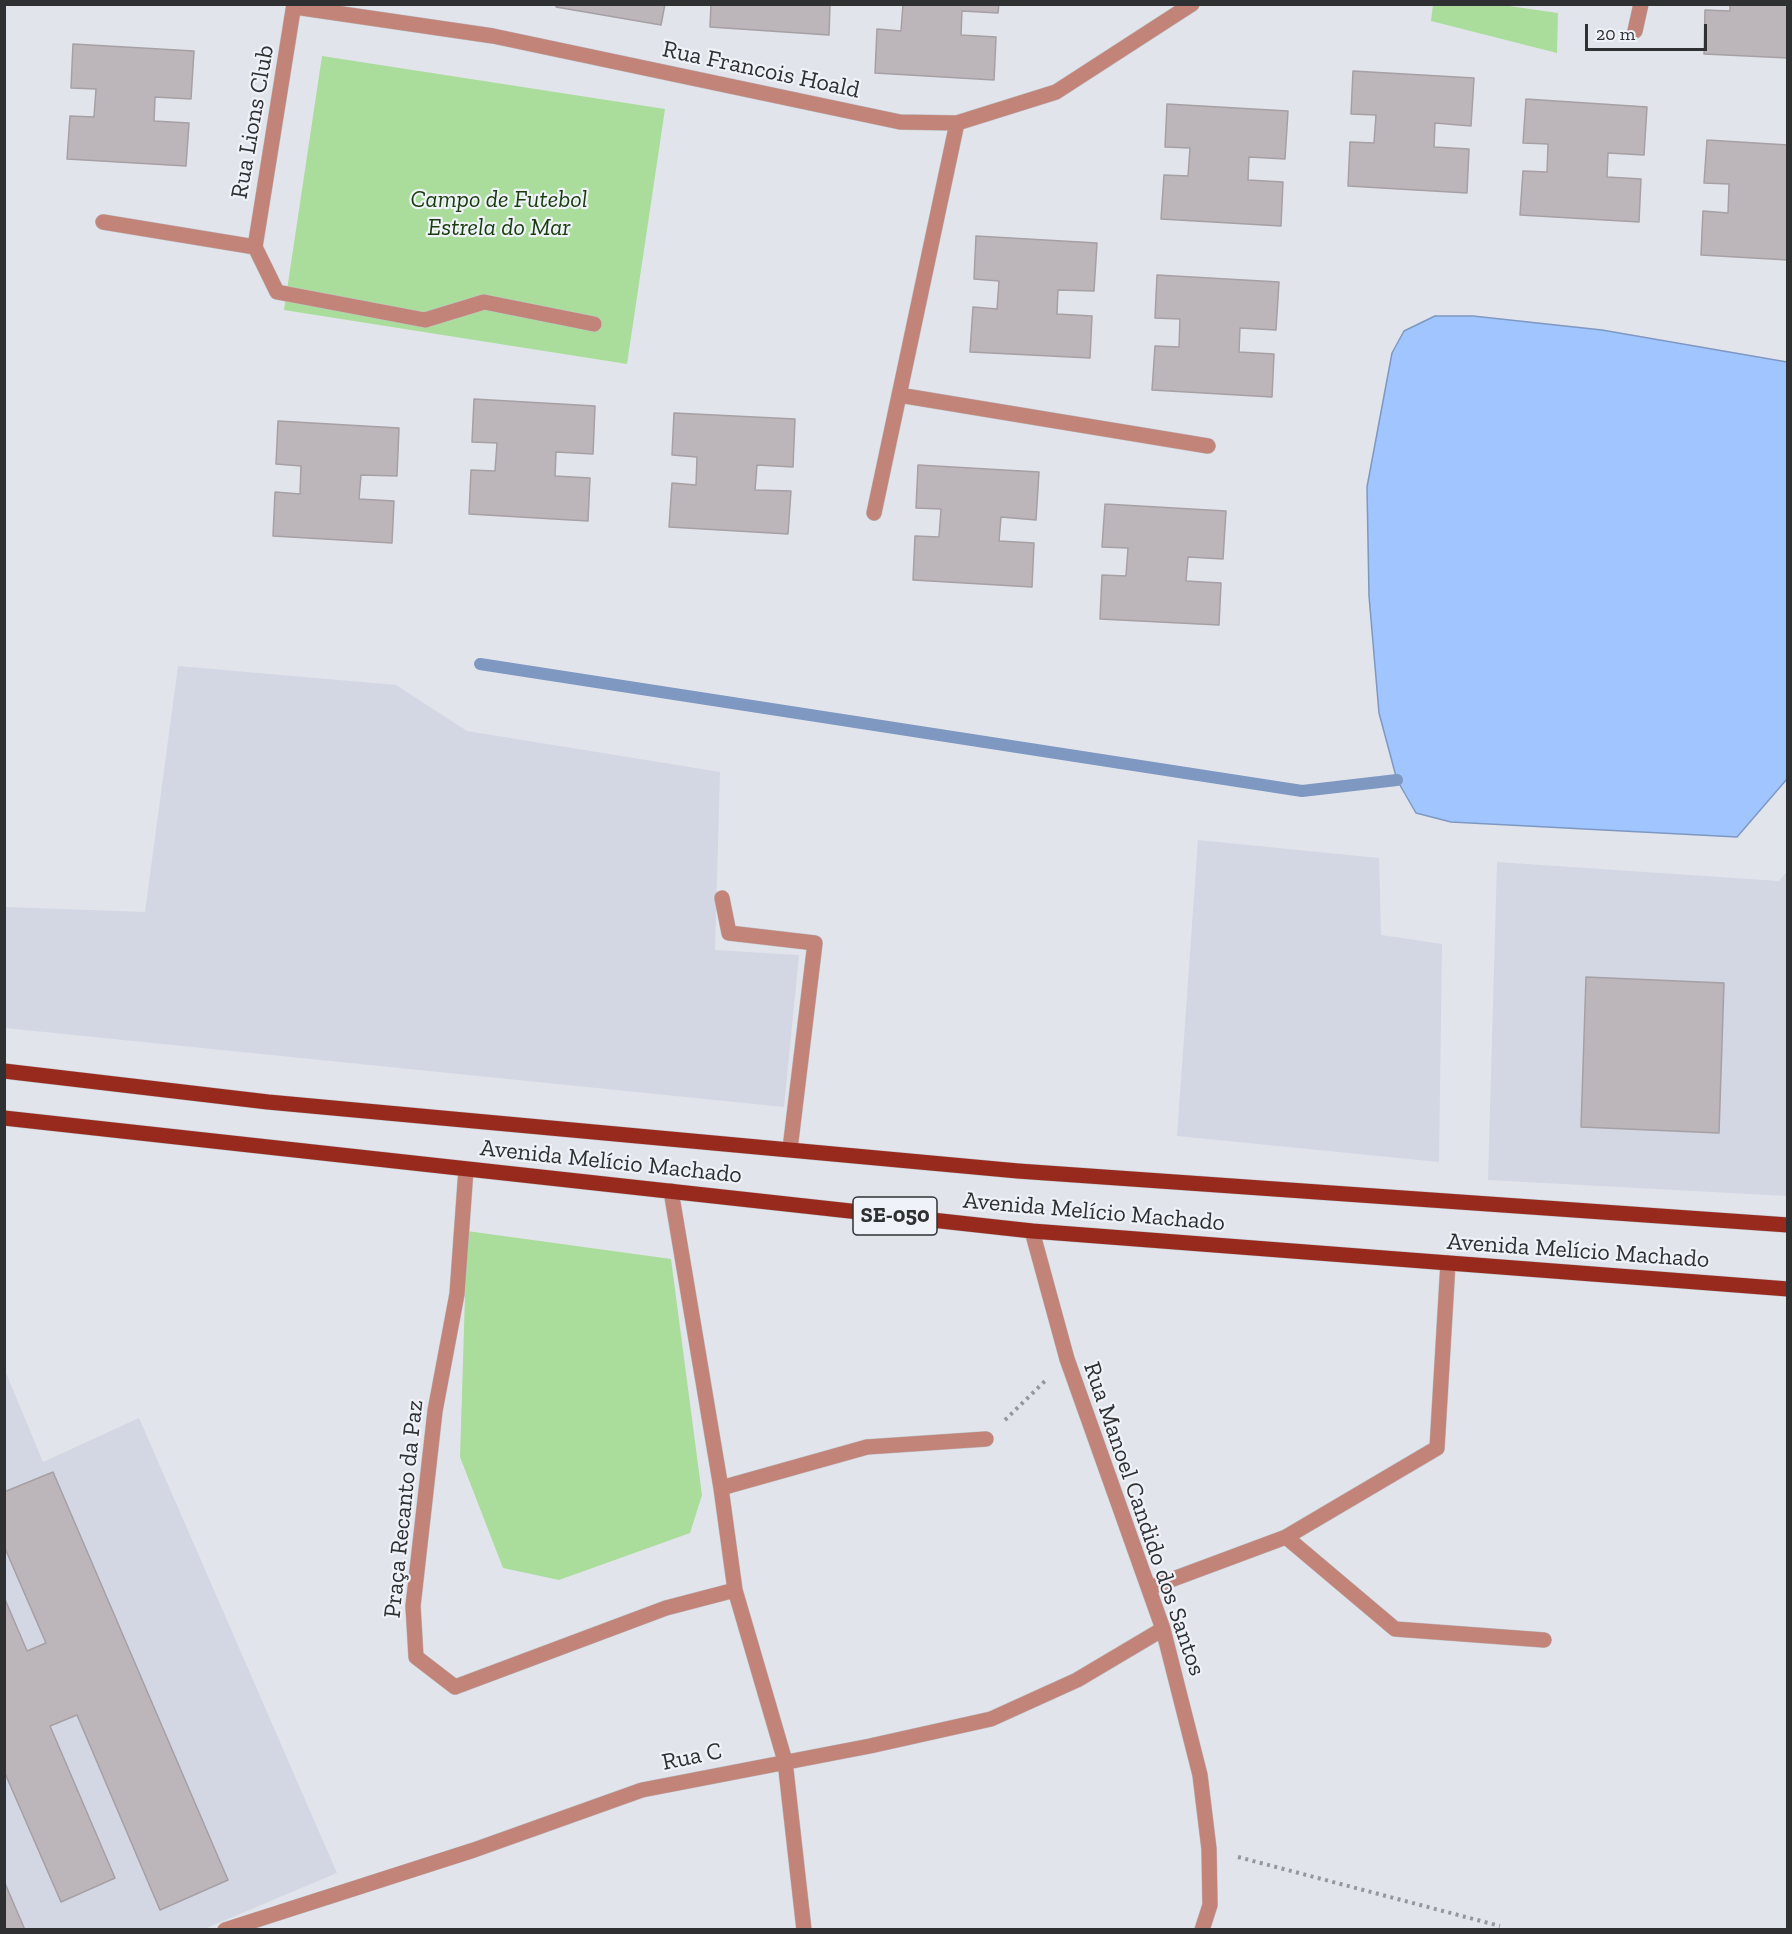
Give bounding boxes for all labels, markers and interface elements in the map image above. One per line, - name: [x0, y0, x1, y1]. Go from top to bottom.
- scale bar: [1588, 12, 1710, 50]
- text: 20 m: [1596, 23, 1635, 45]
- street label: Rua Francois Hoald: [660, 35, 862, 105]
- street label: Rua Lions Club: [225, 43, 281, 201]
- park label: Campo de Futebol Estrela do Mar: [410, 186, 588, 242]
- street label: Avenida Melício Machado: [479, 1134, 743, 1190]
- street label: Avenida Melício Machado: [962, 1186, 1226, 1238]
- road number: SE-050: [853, 1197, 937, 1235]
- street label: Avenida Melício Machado: [1446, 1227, 1710, 1275]
- street label: Rua Manoel Candido dos Santos: [1077, 1358, 1211, 1680]
- street label: Praça Recanto da Paz: [378, 1399, 430, 1619]
- street label: Rua C: [659, 1737, 725, 1777]

